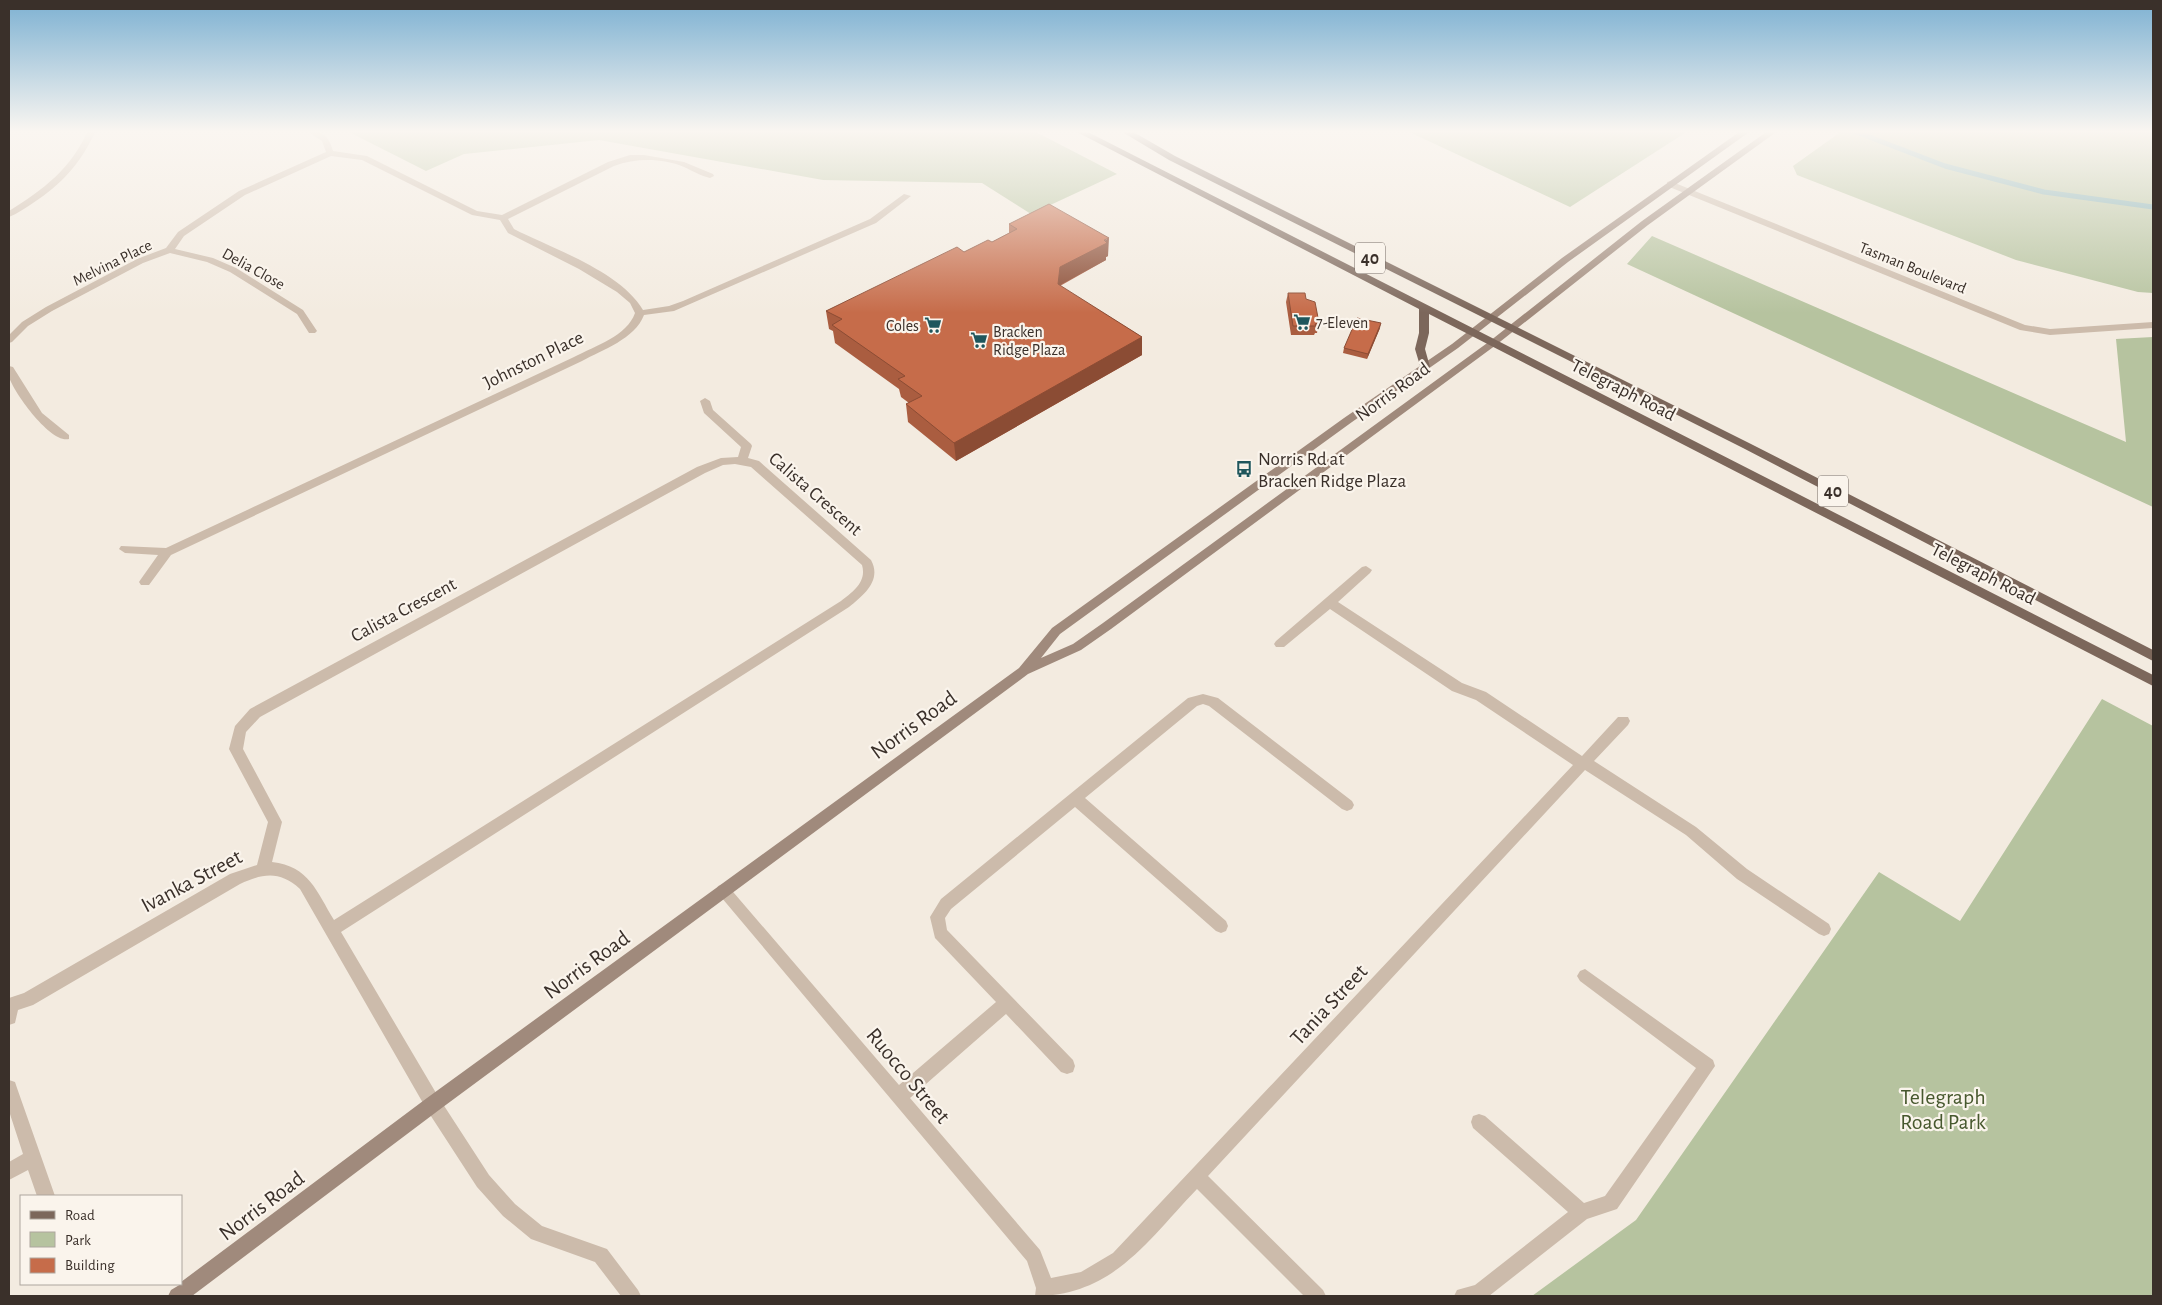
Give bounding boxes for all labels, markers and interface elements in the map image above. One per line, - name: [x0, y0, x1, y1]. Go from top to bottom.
- street label: Melvina Place: [70, 237, 154, 289]
- street label: Tasman Boulevard: [1857, 239, 1968, 297]
- road number: 40: [1355, 242, 1385, 274]
- street label: Delia Close: [219, 245, 288, 293]
- supermarket icon: 7-Eleven: [1292, 312, 1312, 332]
- supermarket icon: Coles: [923, 315, 943, 335]
- place label: 7-Eleven: [1316, 315, 1368, 331]
- place label: Coles: [886, 318, 919, 334]
- place label: Bracken Ridge Plaza: [993, 324, 1066, 358]
- street label: Johnston Place: [481, 328, 587, 393]
- supermarket icon: Bracken Ridge Plaza: [969, 330, 989, 350]
- street label: Telegraph Road: [1568, 356, 1679, 425]
- street label: Norris Road: [1352, 359, 1434, 425]
- street label: Calista Crescent: [765, 449, 865, 539]
- place label: Norris Rd at Bracken Ridge Plaza: [1258, 450, 1406, 491]
- bus stop icon: Norris Rd at Bracken Ridge Plaza: [1234, 459, 1254, 479]
- road number: 40: [1818, 476, 1848, 506]
- street label: Telegraph Road: [1928, 540, 2039, 609]
- street label: Calista Crescent: [348, 575, 460, 646]
- street label: Norris Road: [867, 686, 961, 763]
- street label: Ivanka Street: [137, 845, 245, 917]
- street label: Norris Road: [540, 926, 634, 1003]
- street label: Tania Street: [1286, 960, 1371, 1049]
- street label: Ruocco Street: [862, 1024, 954, 1128]
- park label: Telegraph Road Park: [1900, 1086, 1986, 1133]
- street label: Norris Road: [215, 1167, 308, 1245]
- legend: [20, 1195, 182, 1285]
- text: Road: [65, 1208, 95, 1223]
- text: Park: [65, 1233, 91, 1248]
- text: Building: [65, 1258, 115, 1273]

